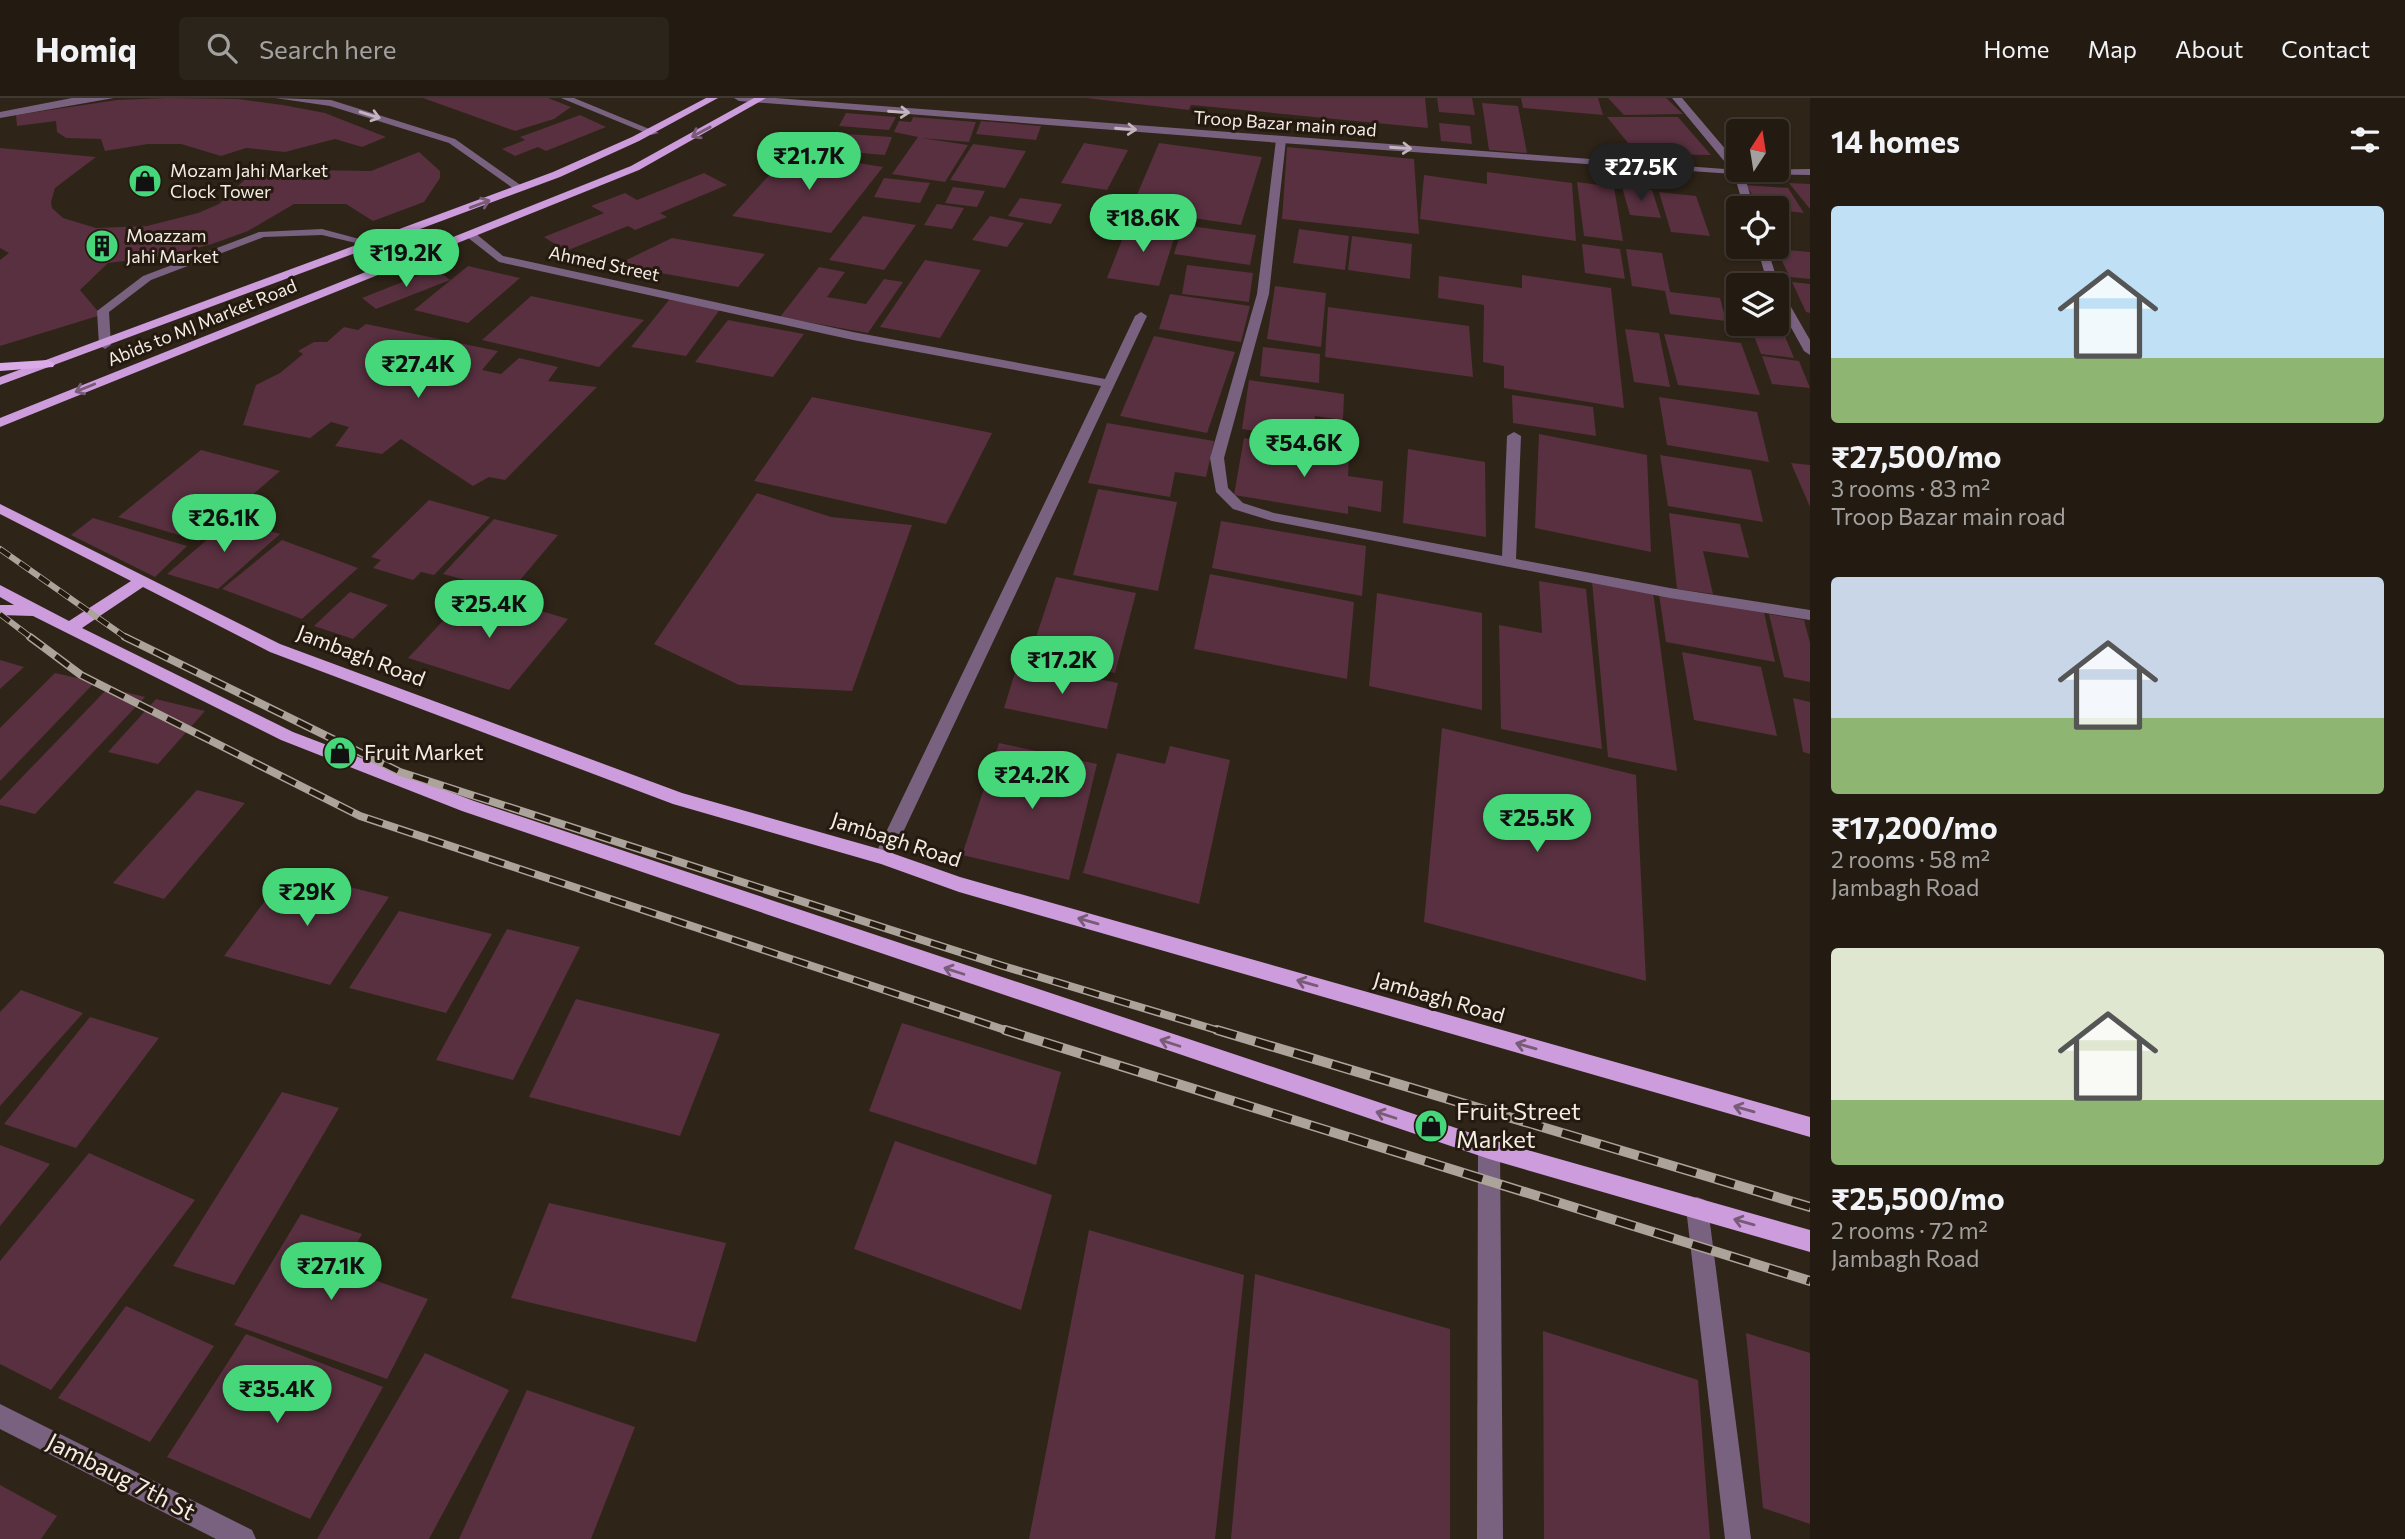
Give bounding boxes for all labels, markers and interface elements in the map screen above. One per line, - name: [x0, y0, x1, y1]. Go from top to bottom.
- search box: [179, 17, 669, 80]
- text: Homiq: [35, 28, 137, 69]
- icon: search: [203, 29, 241, 67]
- text: Search here: [259, 33, 396, 64]
- text: Home: [1984, 34, 2050, 63]
- text: Map: [2088, 34, 2137, 63]
- text: About: [2175, 34, 2243, 63]
- text: Contact: [2281, 34, 2370, 63]
- one-way arrow: [887, 106, 910, 119]
- street label: Troop Bazar main road: [1193, 106, 1377, 140]
- one-way arrow: [359, 110, 381, 123]
- north arrow: [1726, 119, 1788, 182]
- map controls: [1726, 119, 1789, 336]
- icon: filters: [2346, 121, 2384, 159]
- text: 14 homes: [1831, 122, 1960, 159]
- one-way arrow: [1114, 123, 1136, 136]
- one-way arrow: [692, 125, 712, 139]
- pin: ₹21.7K: [752, 132, 866, 192]
- text: ₹21.7K: [773, 141, 845, 169]
- one-way arrow: [1390, 142, 1412, 155]
- pin: ₹27.5K: [1584, 144, 1698, 203]
- text: ₹27.5K: [1604, 152, 1678, 180]
- place label: Mozam Jahi Market Clock Tower: [170, 159, 328, 202]
- shop icon: Mozam Jahi Market Clock Tower: [126, 162, 164, 200]
- pin: ₹18.6K: [1086, 194, 1200, 254]
- button: locate: [1726, 196, 1789, 259]
- one-way arrow: [469, 197, 491, 209]
- text: ₹18.6K: [1106, 203, 1180, 231]
- place label: Moazzam Jahi Market: [126, 224, 219, 267]
- building icon: Moazzam Jahi Market: [83, 227, 121, 265]
- pin: ₹19.2K: [349, 230, 463, 289]
- text: ₹19.2K: [369, 238, 443, 266]
- street label: Ahmed Street: [547, 241, 662, 285]
- icon: home: [2045, 251, 2171, 377]
- button: layers: [1726, 273, 1789, 336]
- street label: Abids to MJ Market Road: [104, 274, 300, 370]
- pin: ₹27.4K: [361, 341, 475, 400]
- text: ₹27.4K: [381, 349, 455, 377]
- one-way arrow: [74, 383, 96, 396]
- pin: ₹54.6K: [1247, 420, 1361, 479]
- text: ₹54.6K: [1265, 428, 1343, 456]
- text: ₹27,500/mo: [1831, 437, 2002, 474]
- text: 3 rooms · 83 m²: [1831, 474, 1990, 502]
- pin: ₹26.1K: [167, 494, 281, 554]
- text: Troop Bazar main road: [1831, 502, 2065, 530]
- text: ₹26.1K: [188, 503, 260, 531]
- pin: ₹25.4K: [432, 580, 546, 640]
- text: ₹25.4K: [451, 589, 527, 617]
- street label: Jambagh Road: [294, 619, 429, 691]
- icon: home: [2045, 622, 2171, 748]
- pin: ₹17.2K: [1005, 636, 1119, 696]
- text: ₹17.2K: [1027, 645, 1097, 673]
- shop icon: Fruit Market: [321, 734, 359, 772]
- place label: Fruit Market: [364, 739, 484, 764]
- pin: ₹24.2K: [975, 752, 1089, 811]
- text: ₹24.2K: [994, 760, 1070, 788]
- pin: ₹25.5K: [1480, 794, 1594, 854]
- text: ₹25.5K: [1499, 803, 1575, 831]
- street label: Jambagh Road: [828, 806, 965, 871]
- text: ₹17,200/mo: [1831, 808, 1998, 845]
- text: 2 rooms · 58 m²: [1831, 845, 1990, 873]
- pin: ₹29K: [266, 868, 348, 928]
- text: Jambagh Road: [1831, 873, 1979, 901]
- text: ₹29K: [278, 877, 336, 905]
- one-way arrow: [1077, 914, 1100, 927]
- one-way arrow: [943, 964, 965, 977]
- street label: Jambagh Road: [1371, 966, 1508, 1027]
- one-way arrow: [1296, 976, 1318, 989]
- icon: home: [2045, 993, 2171, 1119]
- one-way arrow: [1159, 1036, 1181, 1048]
- one-way arrow: [1515, 1039, 1537, 1052]
- place label: Fruit Street Market: [1456, 1096, 1581, 1153]
- one-way arrow: [1734, 1101, 1756, 1114]
- one-way arrow: [1375, 1107, 1397, 1120]
- shop icon: Fruit Street Market: [1412, 1107, 1450, 1145]
- text: ₹25,500/mo: [1831, 1179, 2005, 1216]
- one-way arrow: [1734, 1215, 1756, 1228]
- text: 2 rooms · 72 m²: [1831, 1216, 1988, 1244]
- pin: ₹27.1K: [274, 1242, 388, 1302]
- text: Jambagh Road: [1831, 1244, 1979, 1272]
- text: ₹27.1K: [297, 1251, 365, 1279]
- pin: ₹35.4K: [220, 1366, 334, 1425]
- text: ₹35.4K: [239, 1374, 315, 1402]
- street label: Jambaug 7th St: [43, 1426, 201, 1526]

